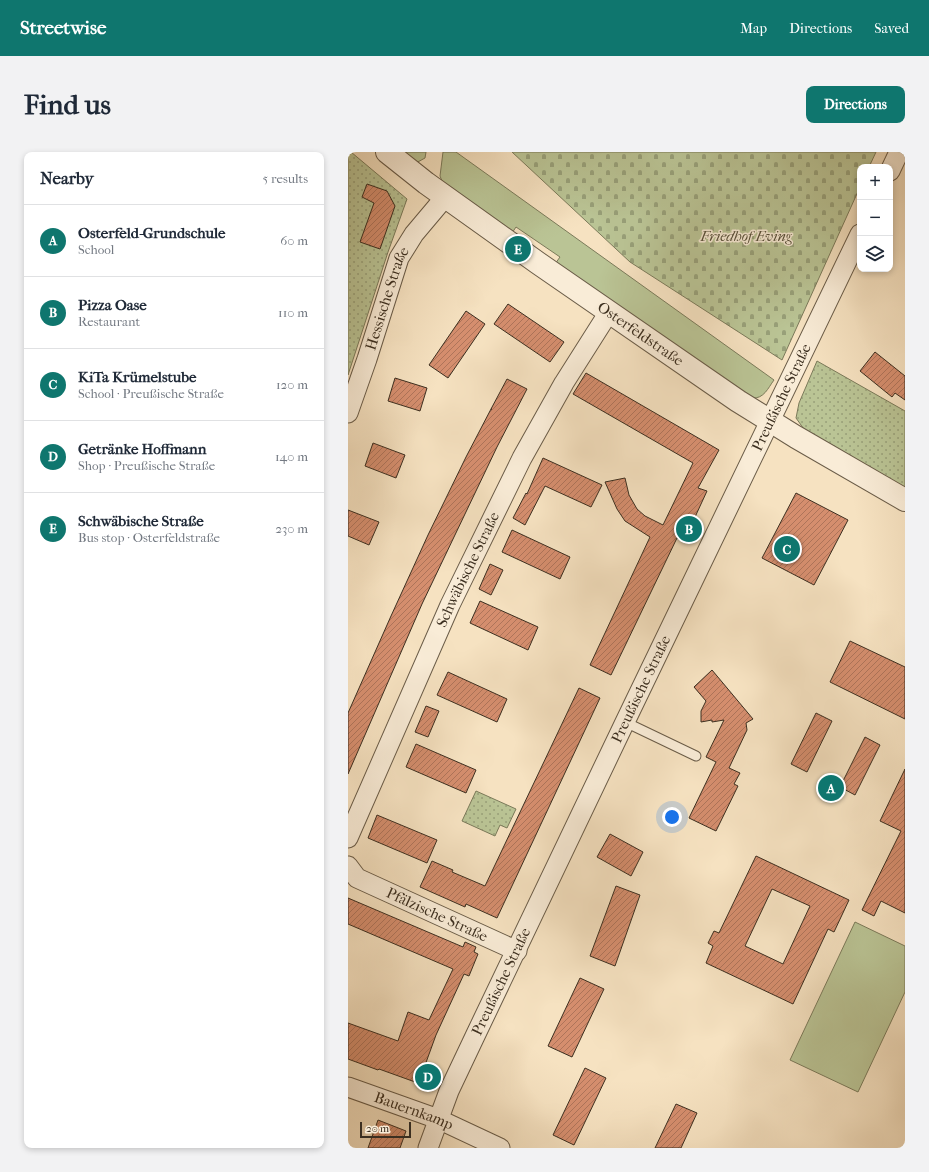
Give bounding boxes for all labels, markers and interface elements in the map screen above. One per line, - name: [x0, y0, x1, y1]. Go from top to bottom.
- text: Streetwise: [20, 17, 106, 39]
- text: Map: [740, 20, 767, 37]
- text: Directions: [789, 20, 852, 37]
- text: Saved: [874, 20, 909, 37]
- button: Directions: [806, 86, 905, 123]
- text: Find us: [24, 88, 111, 121]
- map controls: [857, 164, 893, 272]
- button: +: [857, 164, 893, 200]
- text: Nearby: [40, 168, 94, 188]
- text: 5 results: [263, 171, 308, 186]
- button: −: [857, 200, 893, 236]
- text: Osterfeld-Grundschule: [78, 224, 225, 242]
- park label: Friedhof Eving: [699, 227, 793, 245]
- text: A: [49, 233, 57, 248]
- text: 60 m: [280, 233, 308, 248]
- pin: E: [505, 234, 531, 264]
- button: layers: [857, 236, 893, 272]
- text: School: [78, 242, 114, 257]
- street label: Hessische Straße: [361, 243, 413, 352]
- text: Pizza Oase: [78, 296, 147, 314]
- street label: Osterfeldstraße: [594, 298, 688, 370]
- text: B: [49, 305, 57, 320]
- text: 110 m: [278, 305, 308, 320]
- text: Restaurant: [78, 314, 140, 329]
- street label: Preußische Straße: [748, 340, 815, 454]
- text: KiTa Krümelstube: [78, 368, 197, 386]
- text: C: [49, 377, 57, 392]
- text: 120 m: [276, 377, 308, 392]
- text: School · Preußische Straße: [78, 386, 224, 401]
- text: Getränke Hoffmann: [78, 440, 207, 458]
- text: D: [48, 449, 58, 464]
- text: 140 m: [275, 449, 308, 464]
- text: Shop · Preußische Straße: [78, 458, 215, 473]
- street label: Schwäbische Straße: [432, 508, 503, 630]
- text: Schwäbische Straße: [78, 512, 204, 530]
- pin: B: [676, 514, 702, 544]
- text: E: [49, 521, 57, 536]
- text: 230 m: [275, 521, 308, 536]
- text: Bus stop · Osterfeldstraße: [78, 530, 220, 545]
- pin: C: [774, 534, 800, 564]
- street label: Preußische Straße: [607, 632, 675, 746]
- pin: A: [818, 773, 844, 803]
- your location: [662, 807, 682, 827]
- street label: Pfälzische Straße: [384, 884, 491, 946]
- street label: Preußische Straße: [468, 924, 535, 1038]
- pin: D: [415, 1062, 441, 1092]
- street label: Bauernkamp: [372, 1088, 456, 1134]
- scale bar: [360, 1120, 411, 1139]
- text: 20 m: [366, 1122, 389, 1135]

